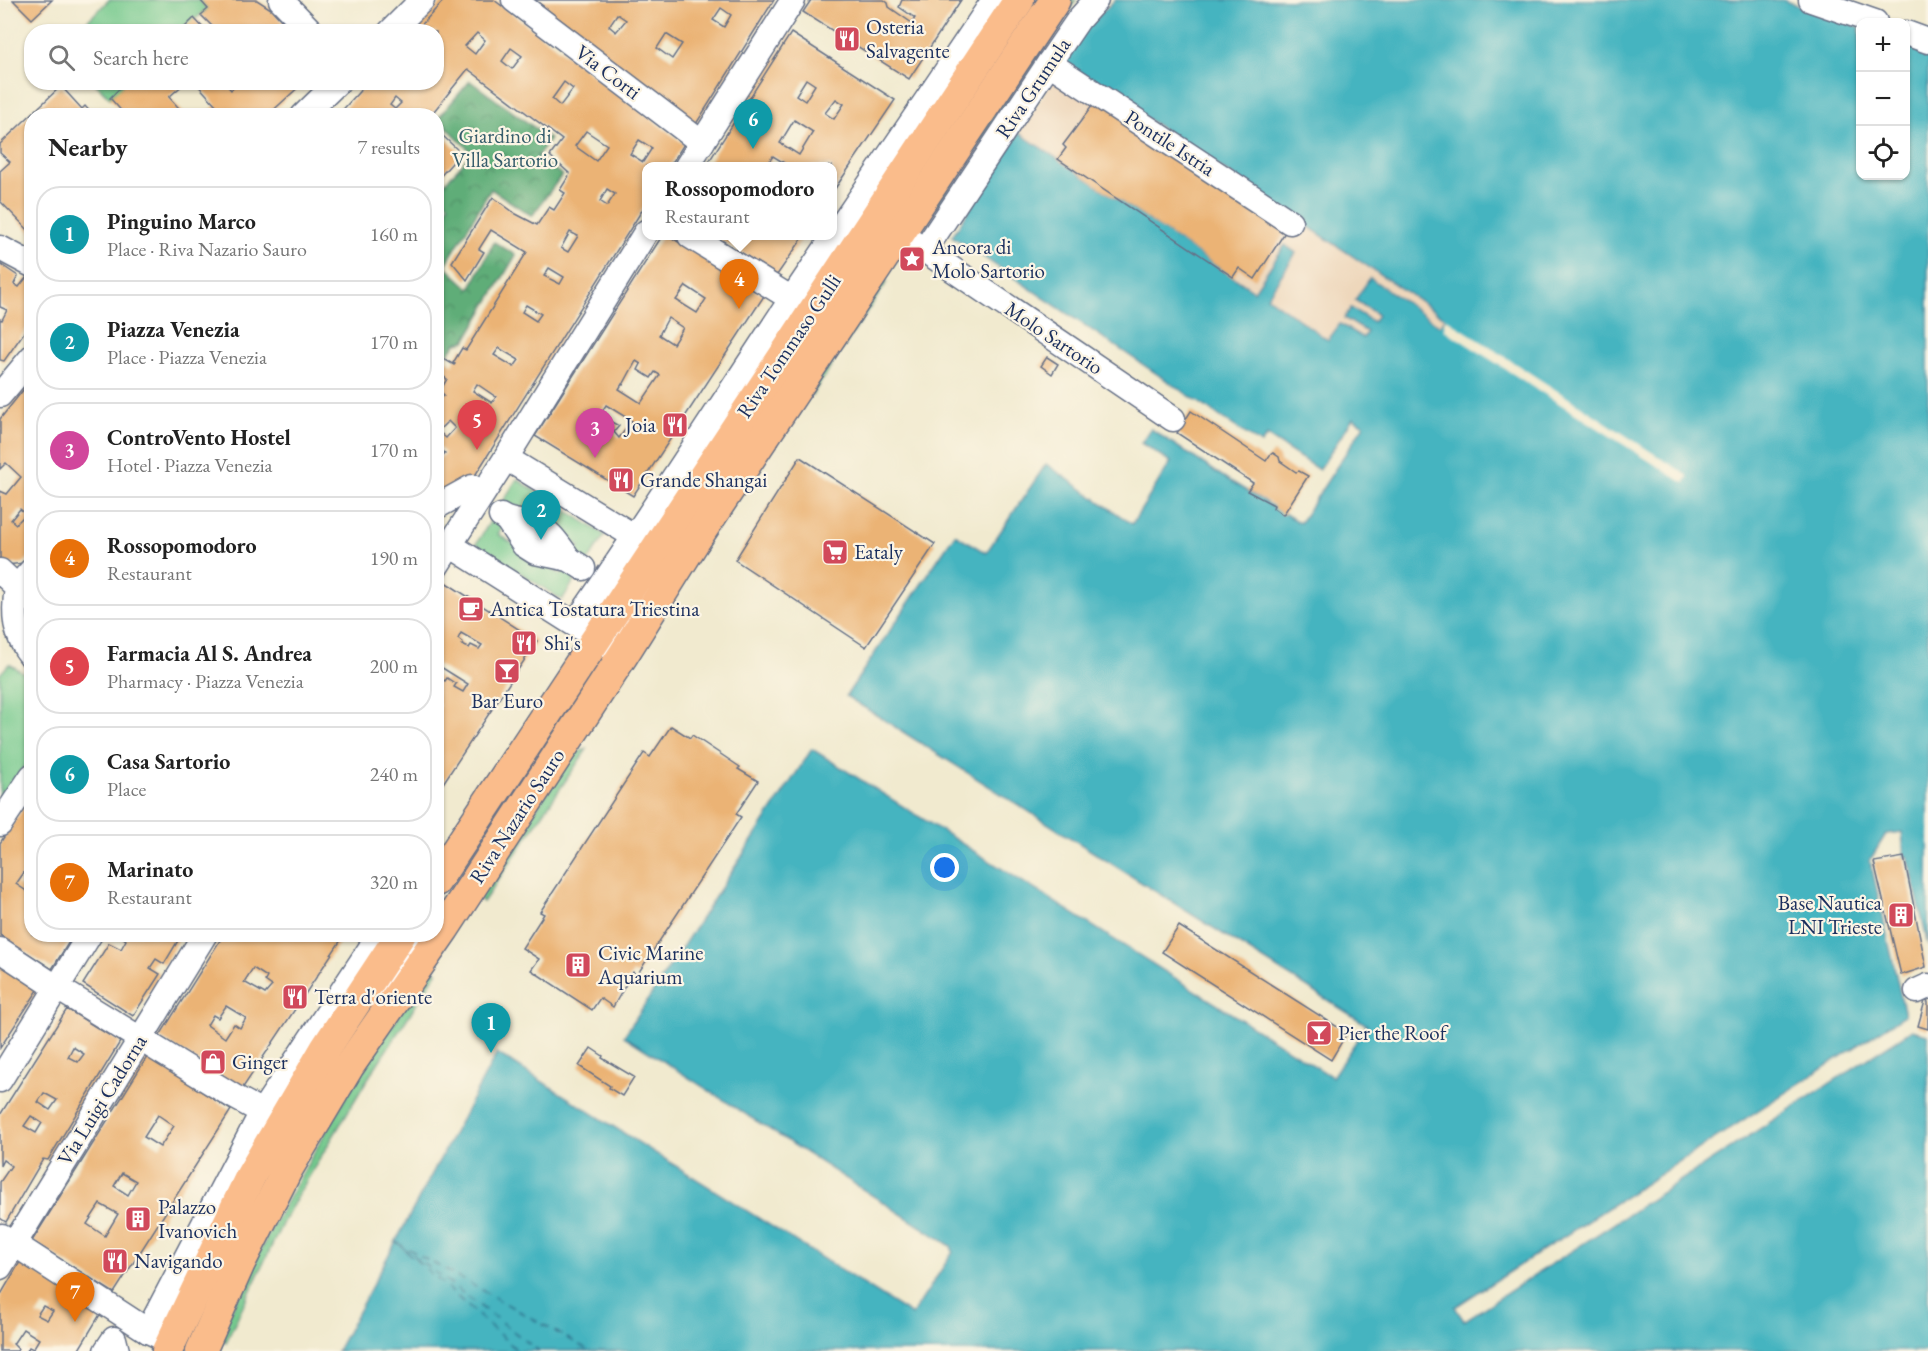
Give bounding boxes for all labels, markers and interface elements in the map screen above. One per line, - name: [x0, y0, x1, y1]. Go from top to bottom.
- place label: Osteria Salvagente: [866, 13, 950, 64]
- map controls: [1856, 18, 1910, 180]
- button: +: [1856, 18, 1910, 72]
- search box: [24, 24, 444, 90]
- restaurant icon: Osteria Salvagente: [832, 24, 862, 54]
- street label: Riva Grumula: [989, 32, 1076, 143]
- street label: Via Corti: [570, 38, 647, 105]
- icon: search: [45, 41, 78, 74]
- text: Search here: [93, 43, 188, 72]
- button: −: [1856, 72, 1910, 126]
- pin: 6: [734, 100, 772, 149]
- street label: Pontile Istria: [1120, 103, 1221, 182]
- park label: Giardino di Villa Sartorio: [452, 122, 558, 173]
- button: locate: [1856, 126, 1910, 180]
- text: Nearby: [48, 130, 128, 164]
- text: 7 results: [357, 134, 420, 160]
- popup: [642, 162, 837, 240]
- text: Rossopomodoro: [665, 174, 814, 203]
- text: Restaurant: [665, 203, 750, 229]
- text: Pinguino Marco: [107, 207, 256, 236]
- text: 1: [64, 221, 75, 247]
- text: 160 m: [370, 221, 418, 247]
- place label: Ancora di Molo Sartorio: [931, 233, 1045, 284]
- text: Place · Riva Nazario Sauro: [107, 236, 307, 262]
- place icon: Ancora di Molo Sartorio: [897, 244, 927, 274]
- pin: 4: [720, 260, 758, 309]
- street label: Riva Tommaso Gulli: [730, 269, 847, 423]
- street label: Molo Sartorio: [1000, 295, 1109, 380]
- text: Piazza Venezia: [107, 315, 240, 344]
- text: 2: [64, 329, 75, 355]
- text: 170 m: [370, 329, 418, 355]
- text: Place · Piazza Venezia: [107, 344, 267, 370]
- pin: 5: [458, 400, 496, 450]
- pin: 3: [576, 408, 614, 458]
- restaurant icon: Joia: [660, 410, 690, 440]
- place label: Joia: [623, 411, 657, 438]
- text: ControVento Hostel: [107, 423, 291, 452]
- text: 3: [64, 437, 75, 463]
- text: 170 m: [370, 437, 418, 463]
- text: Hotel · Piazza Venezia: [107, 452, 273, 478]
- restaurant icon: Grande Shangai: [606, 465, 636, 495]
- place label: Grande Shangai: [640, 466, 768, 493]
- pin: 2: [522, 490, 560, 540]
- text: Rossopomodoro: [107, 531, 256, 560]
- supermarket icon: Eataly: [820, 537, 850, 567]
- place label: Eataly: [854, 538, 904, 565]
- text: 4: [64, 545, 75, 571]
- text: 190 m: [370, 545, 418, 571]
- text: Restaurant: [107, 560, 192, 586]
- cafe icon: Antica Tostatura Triestina: [456, 594, 486, 624]
- place label: Antica Tostatura Triestina: [489, 595, 700, 622]
- restaurant icon: Shi's: [509, 628, 539, 658]
- place label: Shi's: [544, 629, 581, 656]
- text: Farmacia Al S. Andrea: [107, 639, 312, 668]
- text: 5: [64, 653, 75, 679]
- text: 200 m: [370, 653, 418, 679]
- bar icon: Bar Euro: [492, 656, 522, 686]
- text: Pharmacy · Piazza Venezia: [107, 668, 304, 694]
- place label: Bar Euro: [471, 687, 543, 714]
- street label: Riva Nazario Sauro: [463, 743, 570, 888]
- text: Casa Sartorio: [107, 747, 230, 776]
- text: 6: [64, 761, 75, 787]
- text: 240 m: [370, 761, 418, 787]
- text: Place: [107, 776, 146, 802]
- your location: [930, 853, 959, 882]
- text: Marinato: [107, 855, 193, 884]
- text: 7: [64, 869, 75, 895]
- text: 320 m: [370, 869, 418, 895]
- text: Restaurant: [107, 884, 192, 910]
- place label: Base Nautica LNI Trieste: [1778, 889, 1883, 940]
- building icon: Base Nautica LNI Trieste: [1886, 900, 1916, 930]
- place label: Civic Marine Aquarium: [597, 939, 703, 990]
- building icon: Civic Marine Aquarium: [563, 950, 593, 980]
- restaurant icon: Terra d'oriente: [280, 982, 310, 1012]
- place label: Terra d'oriente: [314, 983, 432, 1010]
- pin: 1: [472, 1004, 510, 1053]
- bar icon: Pier the Roof: [1304, 1018, 1334, 1048]
- place label: Pier the Roof: [1338, 1019, 1449, 1046]
- street label: Via Luigi Cadorna: [51, 1029, 153, 1170]
- shop icon: Ginger: [198, 1047, 228, 1077]
- place label: Ginger: [232, 1048, 288, 1075]
- place label: Palazzo Ivanovich: [158, 1193, 237, 1244]
- building icon: Palazzo Ivanovich: [123, 1204, 153, 1234]
- restaurant icon: Navigando: [100, 1246, 130, 1276]
- place label: Navigando: [134, 1247, 223, 1274]
- pin: 7: [56, 1272, 94, 1322]

